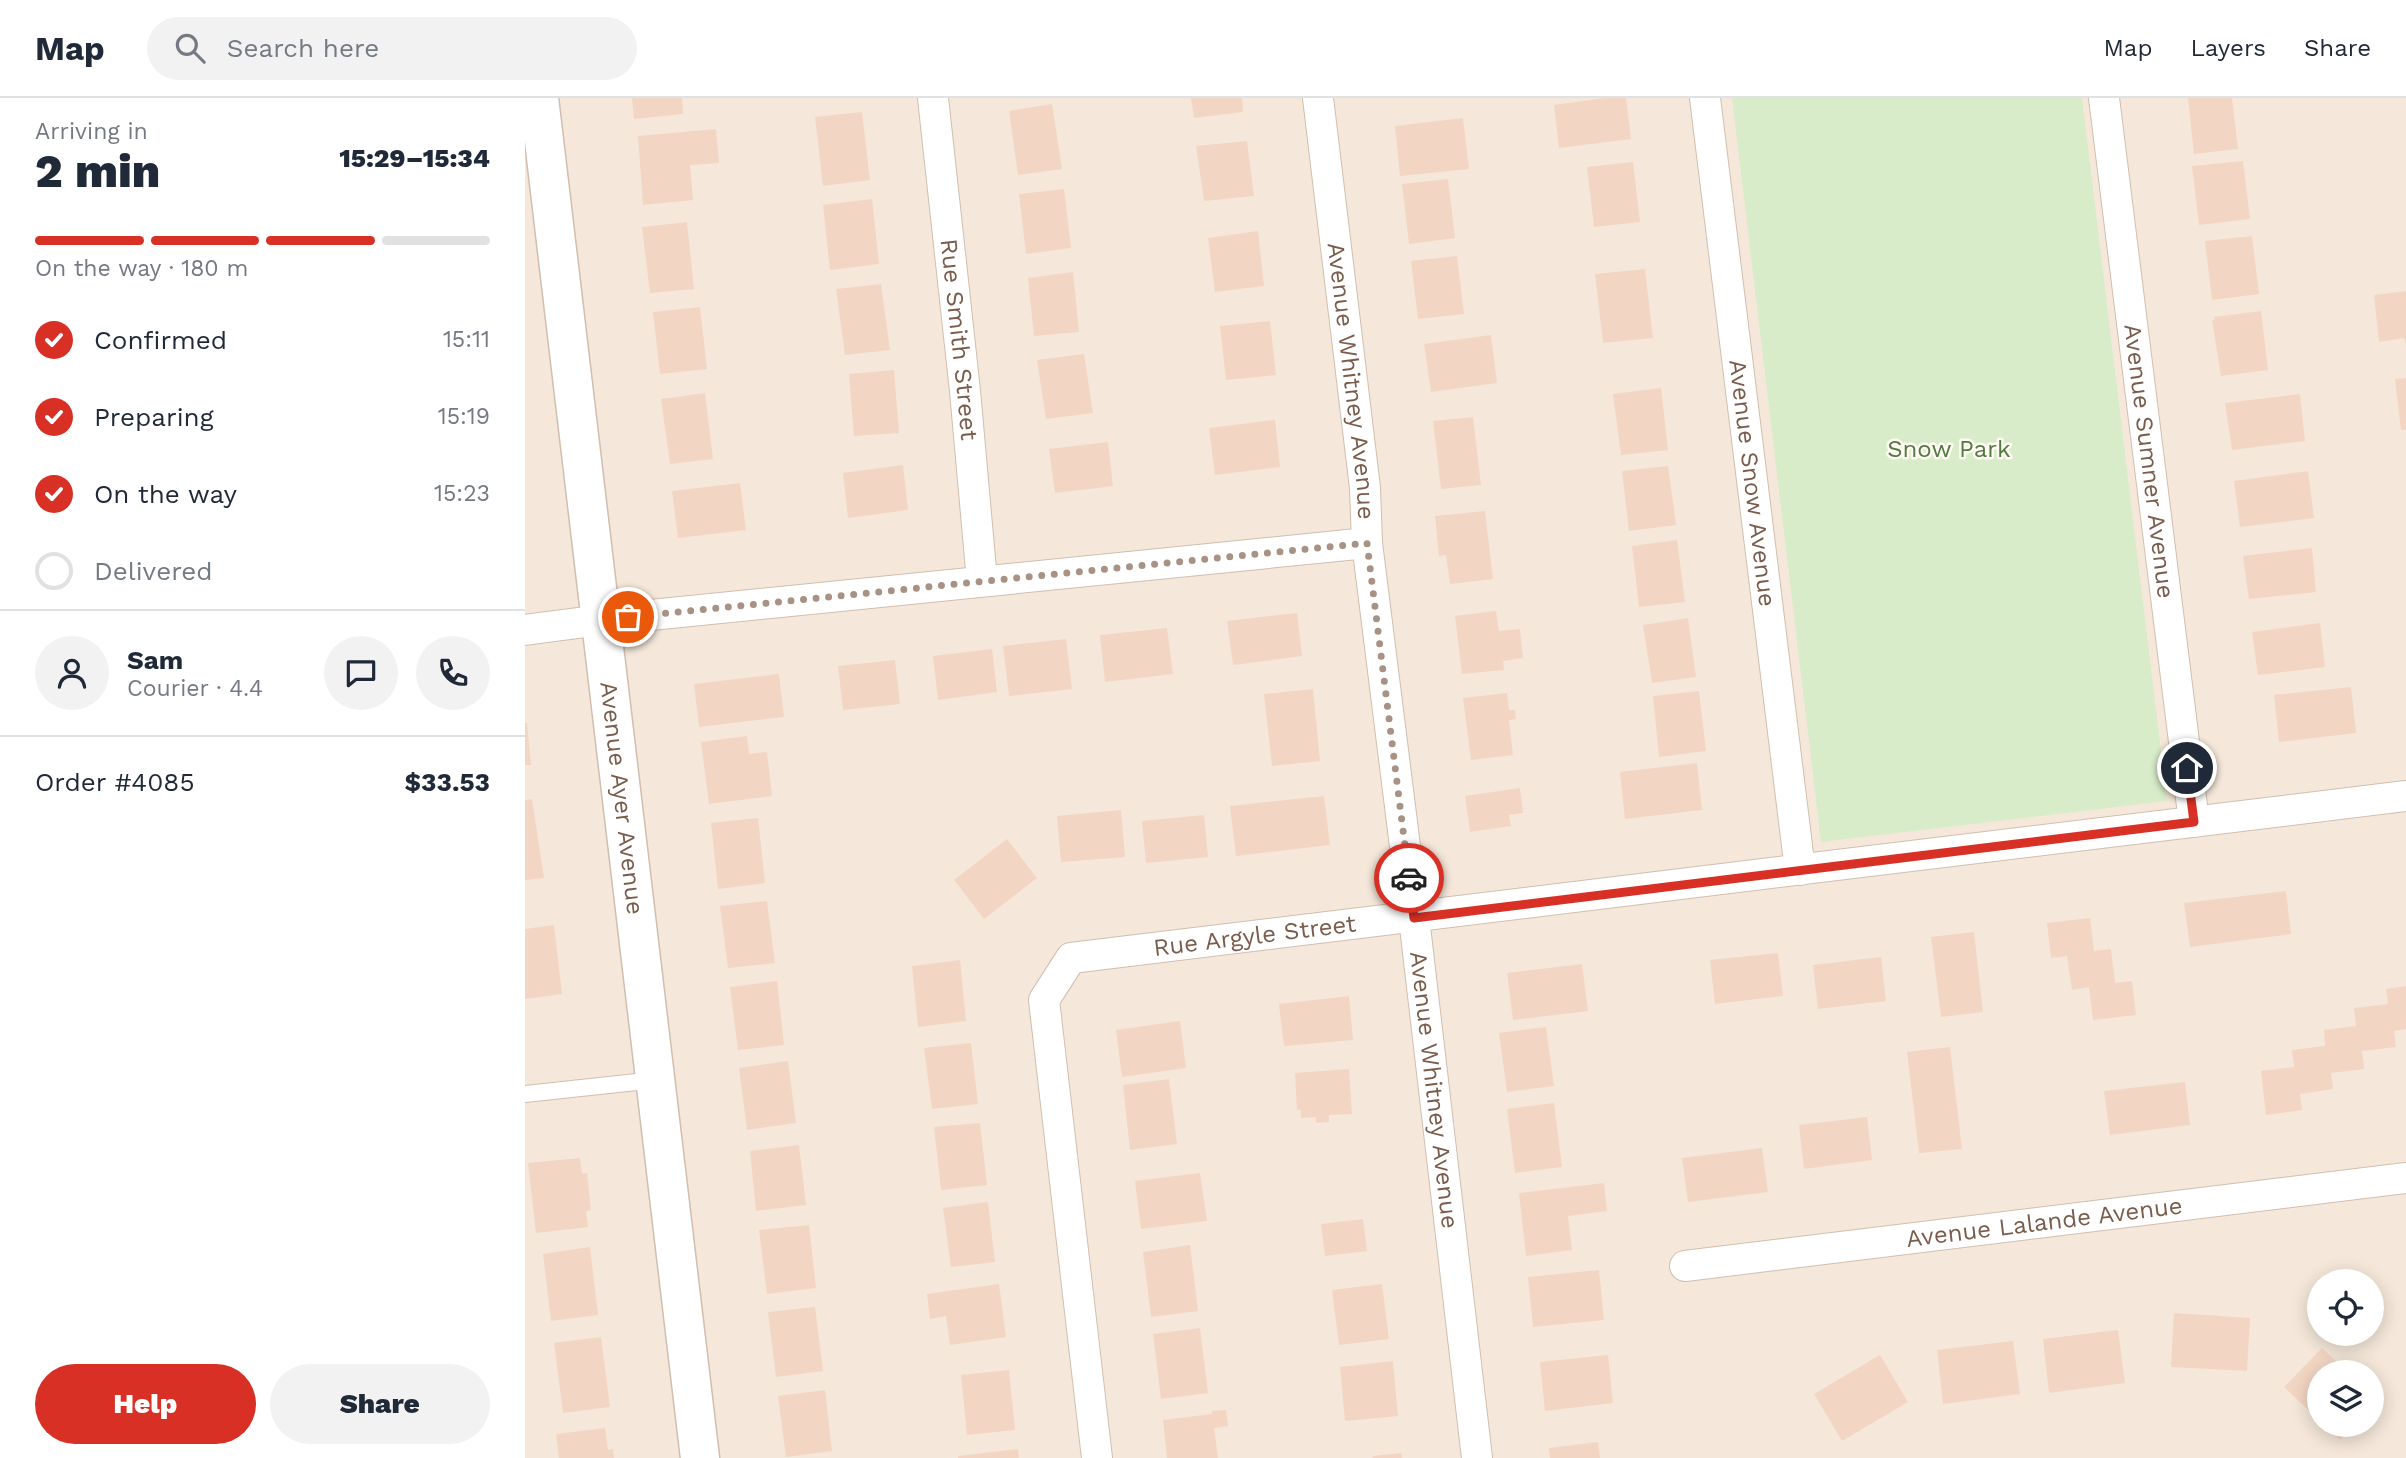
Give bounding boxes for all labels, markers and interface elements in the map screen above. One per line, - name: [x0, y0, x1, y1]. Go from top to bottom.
- search box: [147, 17, 637, 80]
- text: Map: [35, 29, 105, 68]
- icon: search: [171, 29, 209, 67]
- text: Search here: [227, 33, 379, 63]
- text: Map: [2104, 34, 2152, 62]
- text: Layers: [2190, 34, 2266, 62]
- text: Share: [2304, 34, 2371, 62]
- text: Arriving in: [35, 118, 148, 145]
- text: 15:29–15:34: [339, 143, 490, 173]
- text: 2 min: [35, 144, 160, 198]
- street label: Rue Smith Street: [934, 237, 983, 442]
- street label: Avenue Whitney Avenue: [1322, 241, 1380, 520]
- text: On the way · 180 m: [35, 255, 248, 282]
- icon: check: [35, 321, 73, 359]
- street label: Avenue Sumner Avenue: [2118, 322, 2180, 600]
- text: Confirmed: [94, 325, 227, 355]
- text: 15:11: [443, 326, 490, 353]
- street label: Avenue Snow Avenue: [1723, 358, 1781, 608]
- icon: check: [35, 398, 73, 436]
- text: Preparing: [94, 402, 214, 432]
- text: 15:19: [438, 403, 490, 430]
- park label: Snow Park: [1887, 435, 2011, 463]
- icon: check: [35, 475, 73, 513]
- text: On the way: [94, 479, 237, 509]
- text: 15:23: [434, 480, 490, 507]
- text: Delivered: [94, 556, 213, 586]
- pin: [598, 587, 658, 647]
- icon: bag: [609, 598, 647, 636]
- button: person: [35, 636, 109, 710]
- button: chat: [324, 636, 398, 710]
- button: phone: [416, 636, 490, 710]
- text: Sam: [127, 645, 183, 675]
- text: Courier · 4.4: [127, 675, 263, 702]
- street label: Avenue Ayer Avenue: [594, 680, 650, 916]
- pin: [2157, 738, 2217, 798]
- icon: home: [2168, 749, 2206, 787]
- text: Order #4085: [35, 767, 195, 797]
- text: $33.53: [404, 767, 490, 797]
- courier: [1374, 843, 1444, 913]
- icon: car: [1390, 859, 1428, 897]
- street label: Rue Argyle Street: [1152, 910, 1357, 962]
- street label: Avenue Whitney Avenue: [1404, 950, 1464, 1230]
- street label: Avenue Lalande Avenue: [1905, 1191, 2184, 1253]
- map controls: [2307, 1269, 2384, 1437]
- button: locate: [2307, 1269, 2384, 1346]
- button: layers: [2307, 1360, 2384, 1437]
- button: Help: [35, 1364, 256, 1444]
- button: Share: [270, 1364, 490, 1444]

